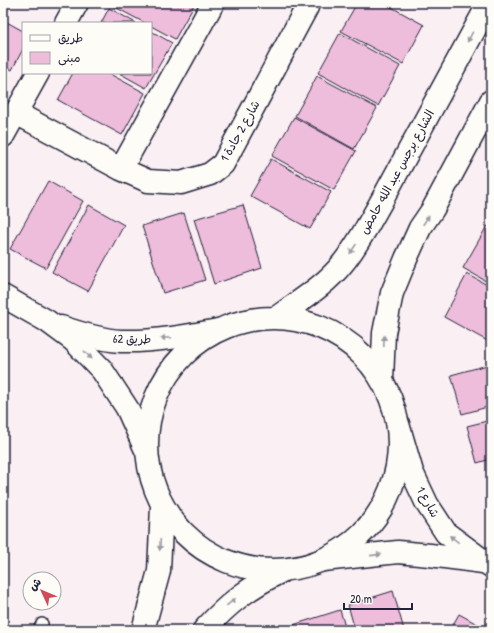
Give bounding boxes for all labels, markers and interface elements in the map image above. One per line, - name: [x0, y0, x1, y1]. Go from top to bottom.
- legend: [22, 22, 152, 74]
- text: طريق: [58, 29, 83, 46]
- one-way arrow: [467, 32, 474, 43]
- text: مبنى: [58, 49, 81, 66]
- street label: شارع 2 جادة 1: [216, 97, 264, 165]
- street label: الشارع برجس عبد الله حامض: [355, 106, 439, 238]
- one-way arrow: [422, 214, 430, 225]
- one-way arrow: [349, 244, 357, 254]
- street label: طريق 62: [113, 330, 151, 347]
- one-way arrow: [160, 335, 172, 342]
- one-way arrow: [380, 335, 387, 347]
- one-way arrow: [83, 350, 93, 360]
- street label: شارع 1: [412, 483, 444, 521]
- one-way arrow: [448, 534, 459, 543]
- one-way arrow: [157, 539, 164, 551]
- one-way arrow: [370, 551, 382, 558]
- north arrow: [22, 571, 62, 611]
- text: ش: [26, 575, 44, 593]
- scale bar: [344, 585, 412, 611]
- text: 20 m: [350, 590, 372, 607]
- one-way arrow: [226, 598, 237, 607]

